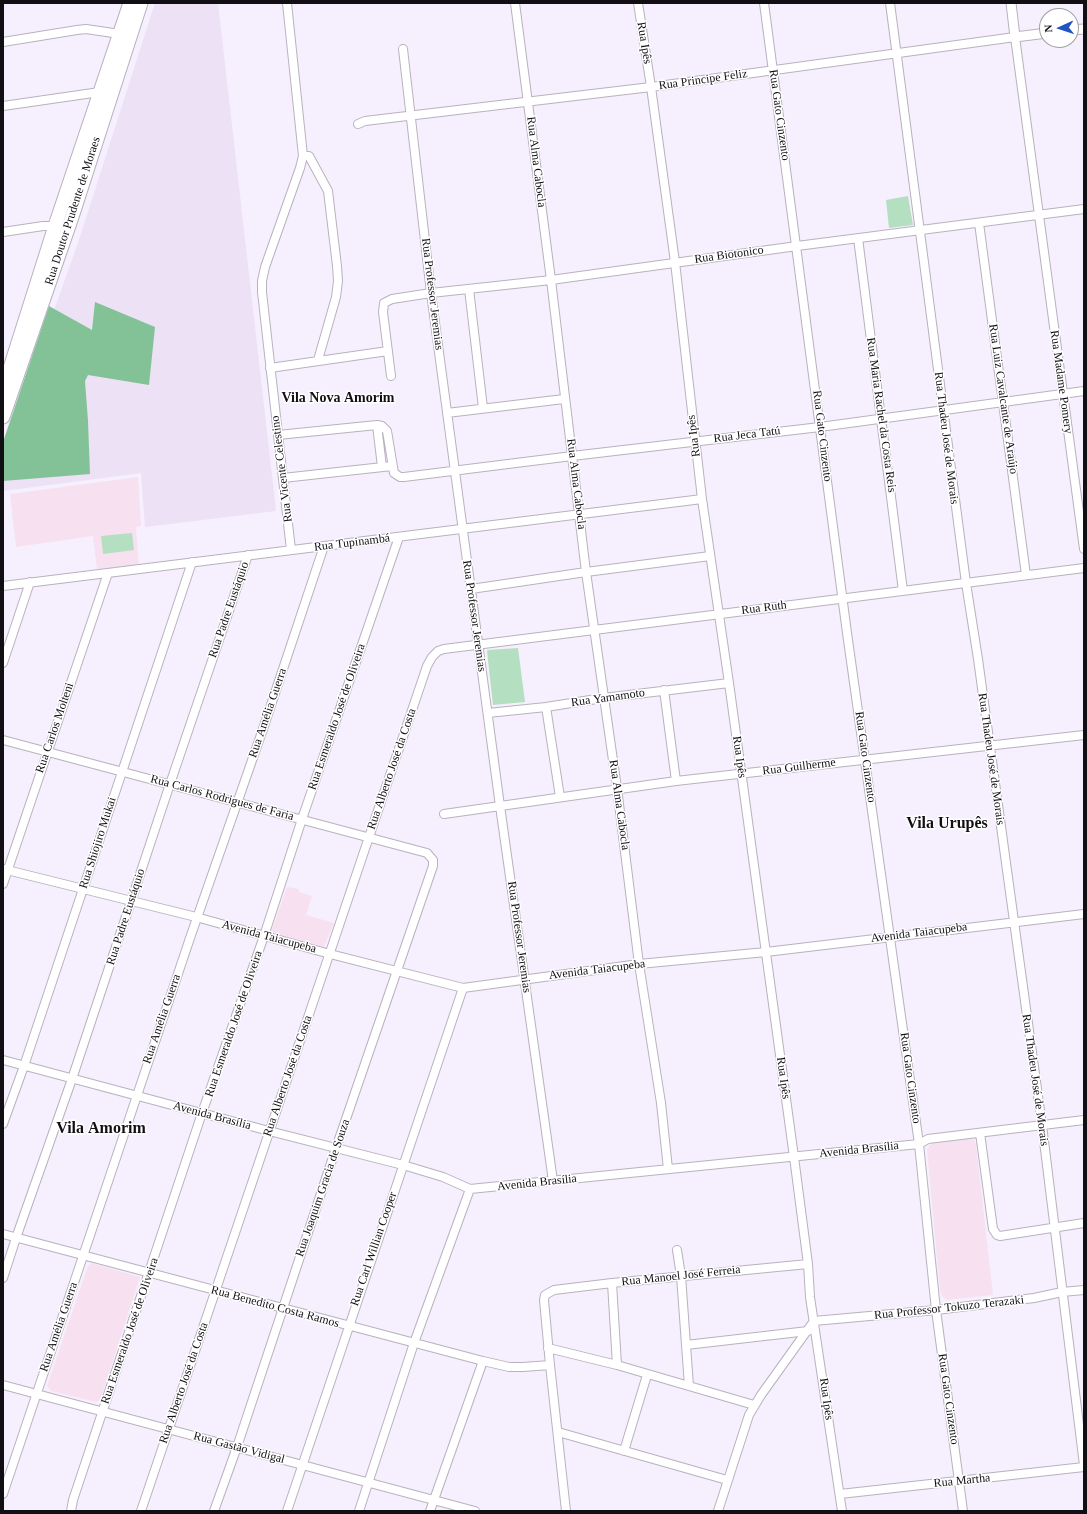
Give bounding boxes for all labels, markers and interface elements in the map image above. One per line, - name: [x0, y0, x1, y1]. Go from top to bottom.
- north arrow: [1039, 8, 1079, 48]
- street label: Rua Ipês: [634, 21, 654, 65]
- text: N: [1042, 24, 1054, 33]
- street label: Rua Principe Feliz: [658, 67, 748, 93]
- street label: Rua Gato Cinzento: [765, 68, 793, 162]
- street label: Rua Alma Cabocla: [523, 116, 549, 208]
- street label: Rua Doutor Prudente de Moraes: [42, 135, 104, 287]
- street label: Rua Professor Jeremias: [418, 237, 446, 351]
- street label: Rua Biotonico: [694, 243, 764, 267]
- street label: Rua Luiz Cavalcante de Araújo: [985, 323, 1021, 475]
- street label: Rua Madame Pomery: [1047, 329, 1075, 435]
- street label: Rua Maria Rachel da Costa Reis: [863, 337, 899, 493]
- street label: Rua Thadeu José de Morais: [931, 371, 961, 505]
- street label: Rua Gato Cinzento: [809, 389, 835, 483]
- district label: Vila Nova Amorim: [281, 390, 395, 406]
- street label: Rua Ipês: [684, 414, 704, 458]
- street label: Rua Vicente Celestino: [268, 415, 296, 523]
- street label: Rua Jeca Tatú: [713, 424, 781, 446]
- street label: Rua Alma Cabocla: [563, 438, 589, 530]
- street label: Rua Tupinambá: [313, 531, 391, 555]
- street label: Rua Professor Jeremias: [459, 559, 489, 673]
- street label: Rua Padre Eustáquio: [206, 560, 252, 660]
- street label: Rua Ruth: [740, 598, 788, 618]
- street label: Rua Esmeraldo José de Oliveira: [305, 642, 369, 792]
- street label: Rua Amélia Guerra: [246, 666, 290, 760]
- street label: Rua Carlos Molteni: [33, 681, 77, 775]
- street label: Rua Yamamoto: [570, 686, 646, 710]
- street label: Rua Thadeu José de Morais: [975, 692, 1007, 826]
- street label: Rua Alberto José da Costa: [364, 706, 420, 832]
- street label: Rua Gato Cinzento: [851, 710, 879, 804]
- street label: Rua Ipês: [729, 735, 749, 779]
- street label: Rua Guilherme: [762, 755, 836, 779]
- street label: Rua Alma Cabocla: [606, 759, 632, 851]
- street label: Rua Carlos Rodrigues de Faria: [149, 772, 295, 824]
- street label: Rua Shiojiro Mukai: [76, 795, 120, 891]
- district label: Vila Urupês: [906, 814, 988, 834]
- street label: Rua Padre Eustáquio: [104, 867, 148, 967]
- street label: Rua Professor Jeremias: [504, 880, 534, 994]
- street label: Avenida Taiacupeba: [220, 917, 318, 957]
- street label: Avenida Taiacupeba: [870, 920, 968, 946]
- street label: Rua Esmeraldo José de Oliveira: [202, 949, 266, 1099]
- street label: Avenida Taiacupeba: [548, 957, 646, 983]
- street label: Rua Amélia Guerra: [140, 972, 184, 1066]
- street label: Rua Alberto José da Costa: [260, 1013, 316, 1139]
- street label: Rua Thadeu José de Morais: [1019, 1013, 1051, 1147]
- street label: Rua Gato Cinzento: [896, 1031, 924, 1125]
- street label: Rua Ipês: [773, 1056, 793, 1100]
- street label: Avenida Brasília: [171, 1099, 253, 1133]
- street label: Rua Joaquim Gracia de Souza: [293, 1117, 353, 1259]
- district label: Vila Amorim: [56, 1119, 146, 1139]
- street label: Avenida Brasília: [818, 1139, 900, 1161]
- street label: Avenida Brasília: [496, 1172, 578, 1194]
- street label: Rua Carl Willian Cooper: [348, 1190, 400, 1308]
- street label: Rua Esmeraldo José de Oliveira: [98, 1256, 162, 1406]
- street label: Rua Manoel José Ferreia: [621, 1263, 741, 1289]
- street label: Rua Amélia Guerra: [37, 1280, 81, 1374]
- street label: Rua Benedito Costa Ramos: [209, 1283, 341, 1331]
- street label: Rua Professor Tokuzo Terazaki: [873, 1293, 1025, 1323]
- street label: Rua Alberto José da Costa: [156, 1320, 212, 1446]
- street label: Rua Gato Cinzento: [934, 1352, 962, 1446]
- street label: Rua Ipês: [816, 1377, 836, 1421]
- street label: Rua Gastão Vidigal: [192, 1429, 286, 1467]
- street label: Rua Martha: [933, 1471, 991, 1491]

